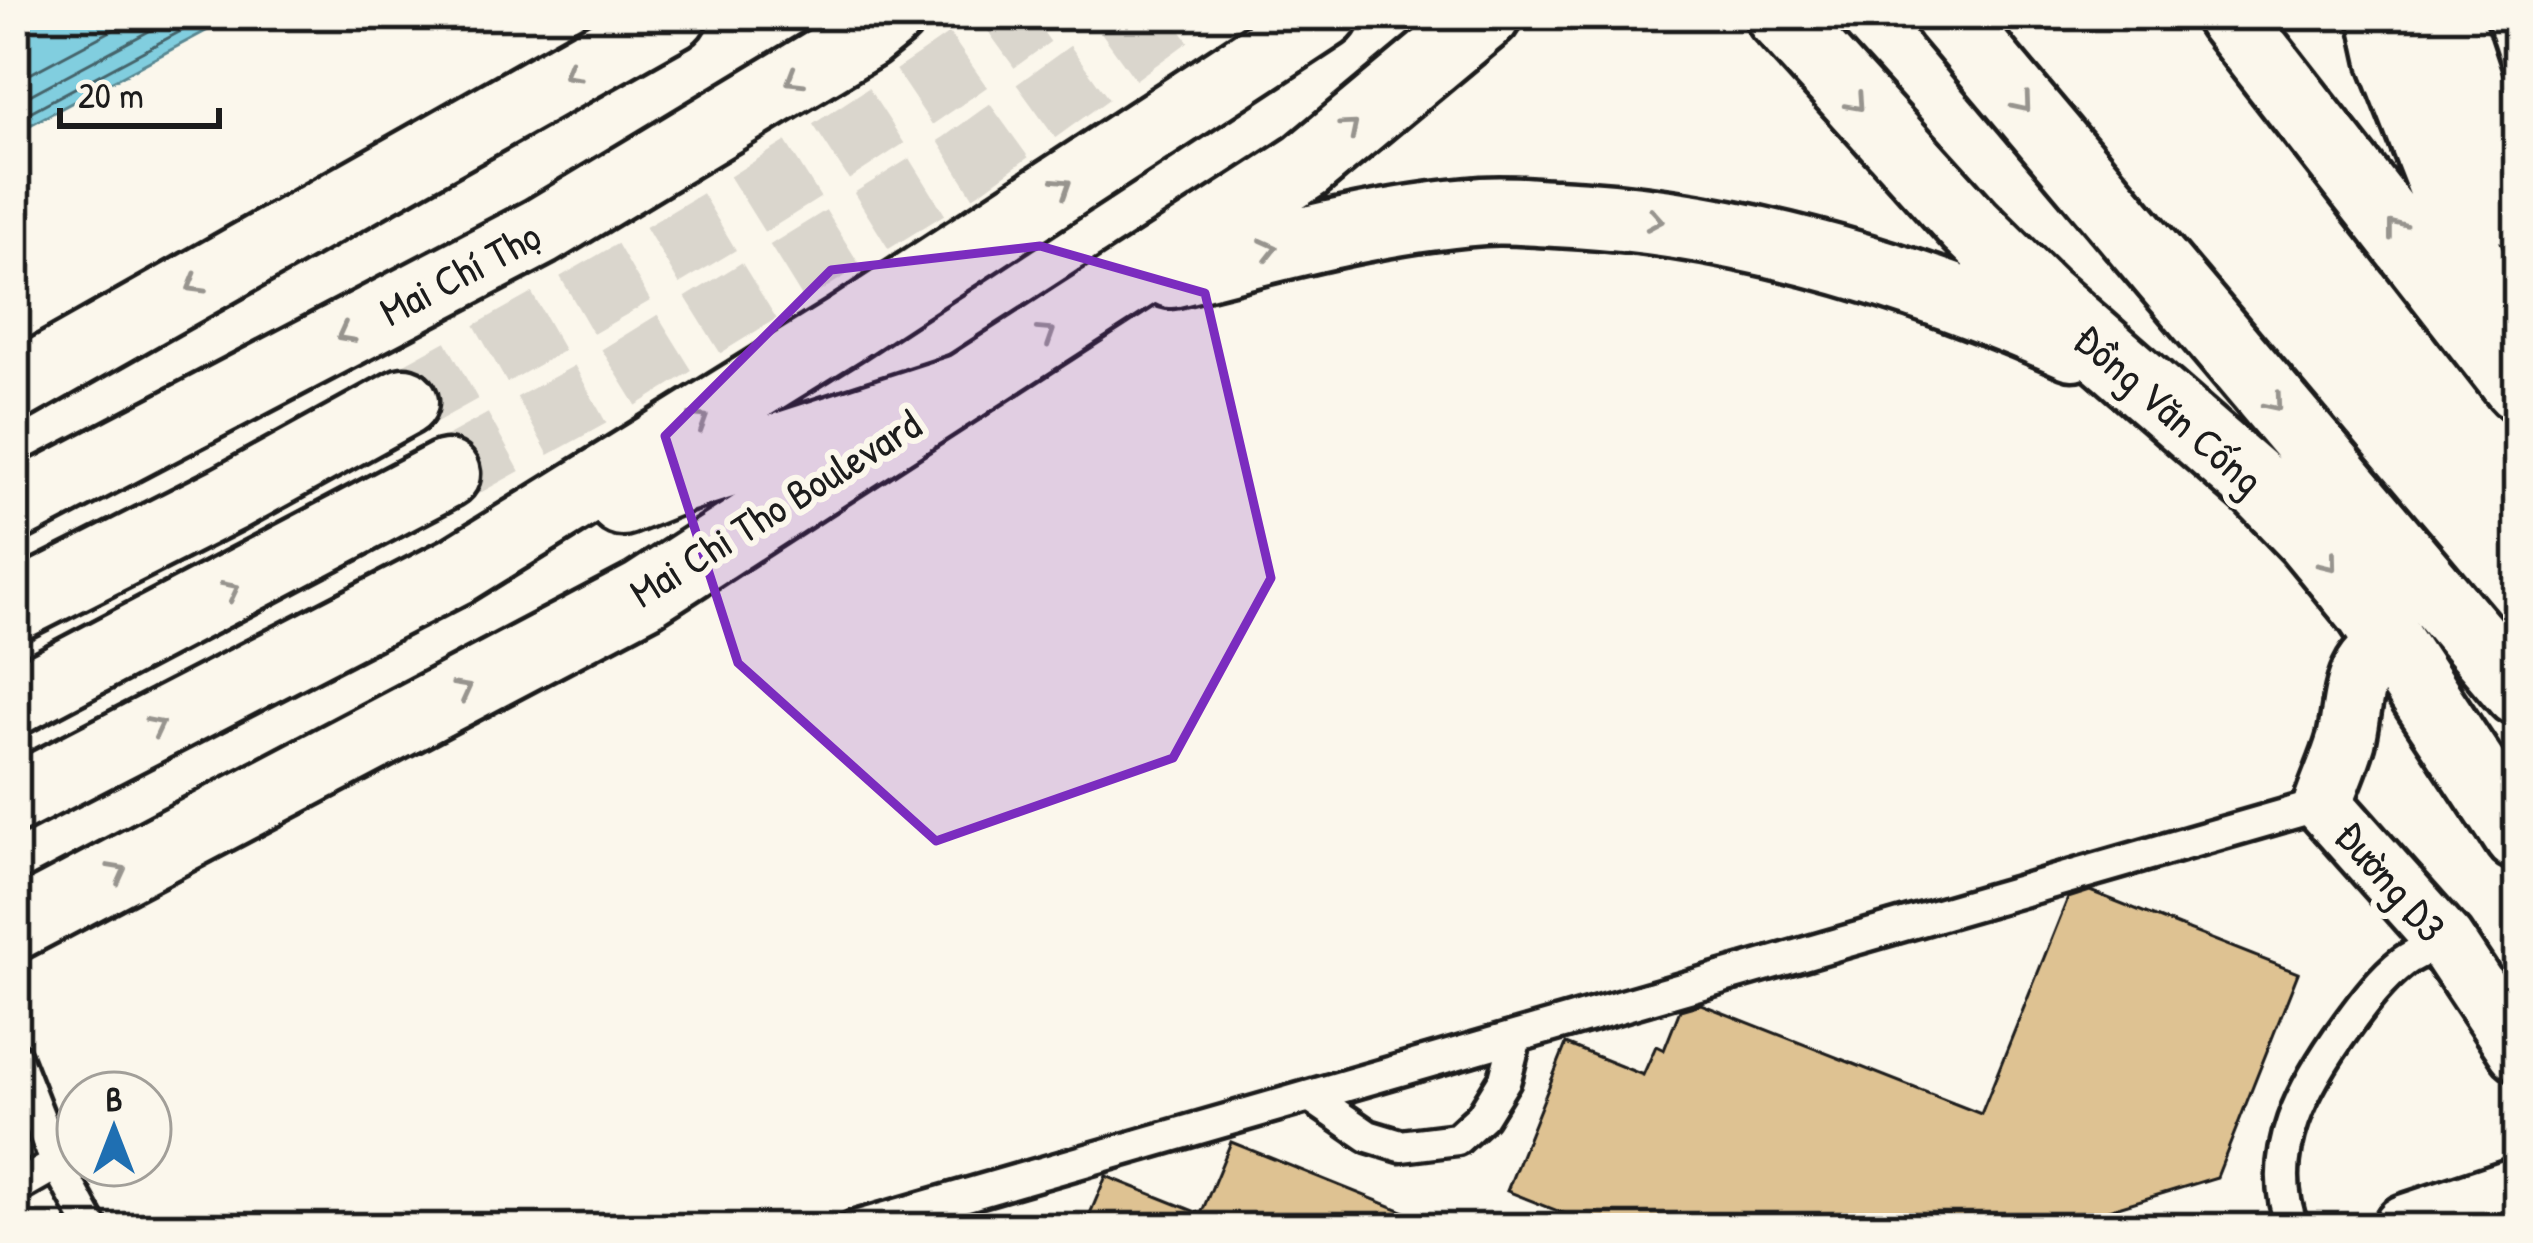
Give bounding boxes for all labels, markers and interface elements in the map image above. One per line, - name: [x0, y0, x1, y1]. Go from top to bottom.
- scale bar: [60, 54, 219, 128]
- one-way arrow: [562, 58, 583, 81]
- one-way arrow: [785, 65, 807, 87]
- text: 20 m: [78, 70, 144, 119]
- one-way arrow: [1842, 89, 1863, 110]
- one-way arrow: [2008, 90, 2030, 112]
- one-way arrow: [1337, 121, 1359, 143]
- one-way arrow: [1050, 178, 1072, 200]
- street label: Mai Chí Thọ: [369, 206, 550, 339]
- one-way arrow: [1645, 207, 1665, 232]
- one-way arrow: [2388, 219, 2409, 241]
- one-way arrow: [1259, 238, 1279, 263]
- one-way arrow: [186, 271, 208, 294]
- street label: Đồng Văn Cống: [2062, 310, 2276, 507]
- one-way arrow: [336, 320, 358, 343]
- one-way arrow: [1033, 326, 1055, 348]
- one-way arrow: [2260, 389, 2282, 411]
- street label: Mai Chi Tho Boulevard: [618, 395, 931, 620]
- one-way arrow: [687, 412, 709, 434]
- one-way arrow: [2315, 549, 2337, 571]
- one-way arrow: [218, 581, 240, 604]
- one-way arrow: [451, 681, 472, 704]
- one-way arrow: [143, 717, 165, 740]
- street label: Đường D3: [2323, 808, 2460, 953]
- one-way arrow: [106, 863, 127, 886]
- north arrow: [54, 1069, 174, 1189]
- text: B: [106, 1077, 122, 1121]

